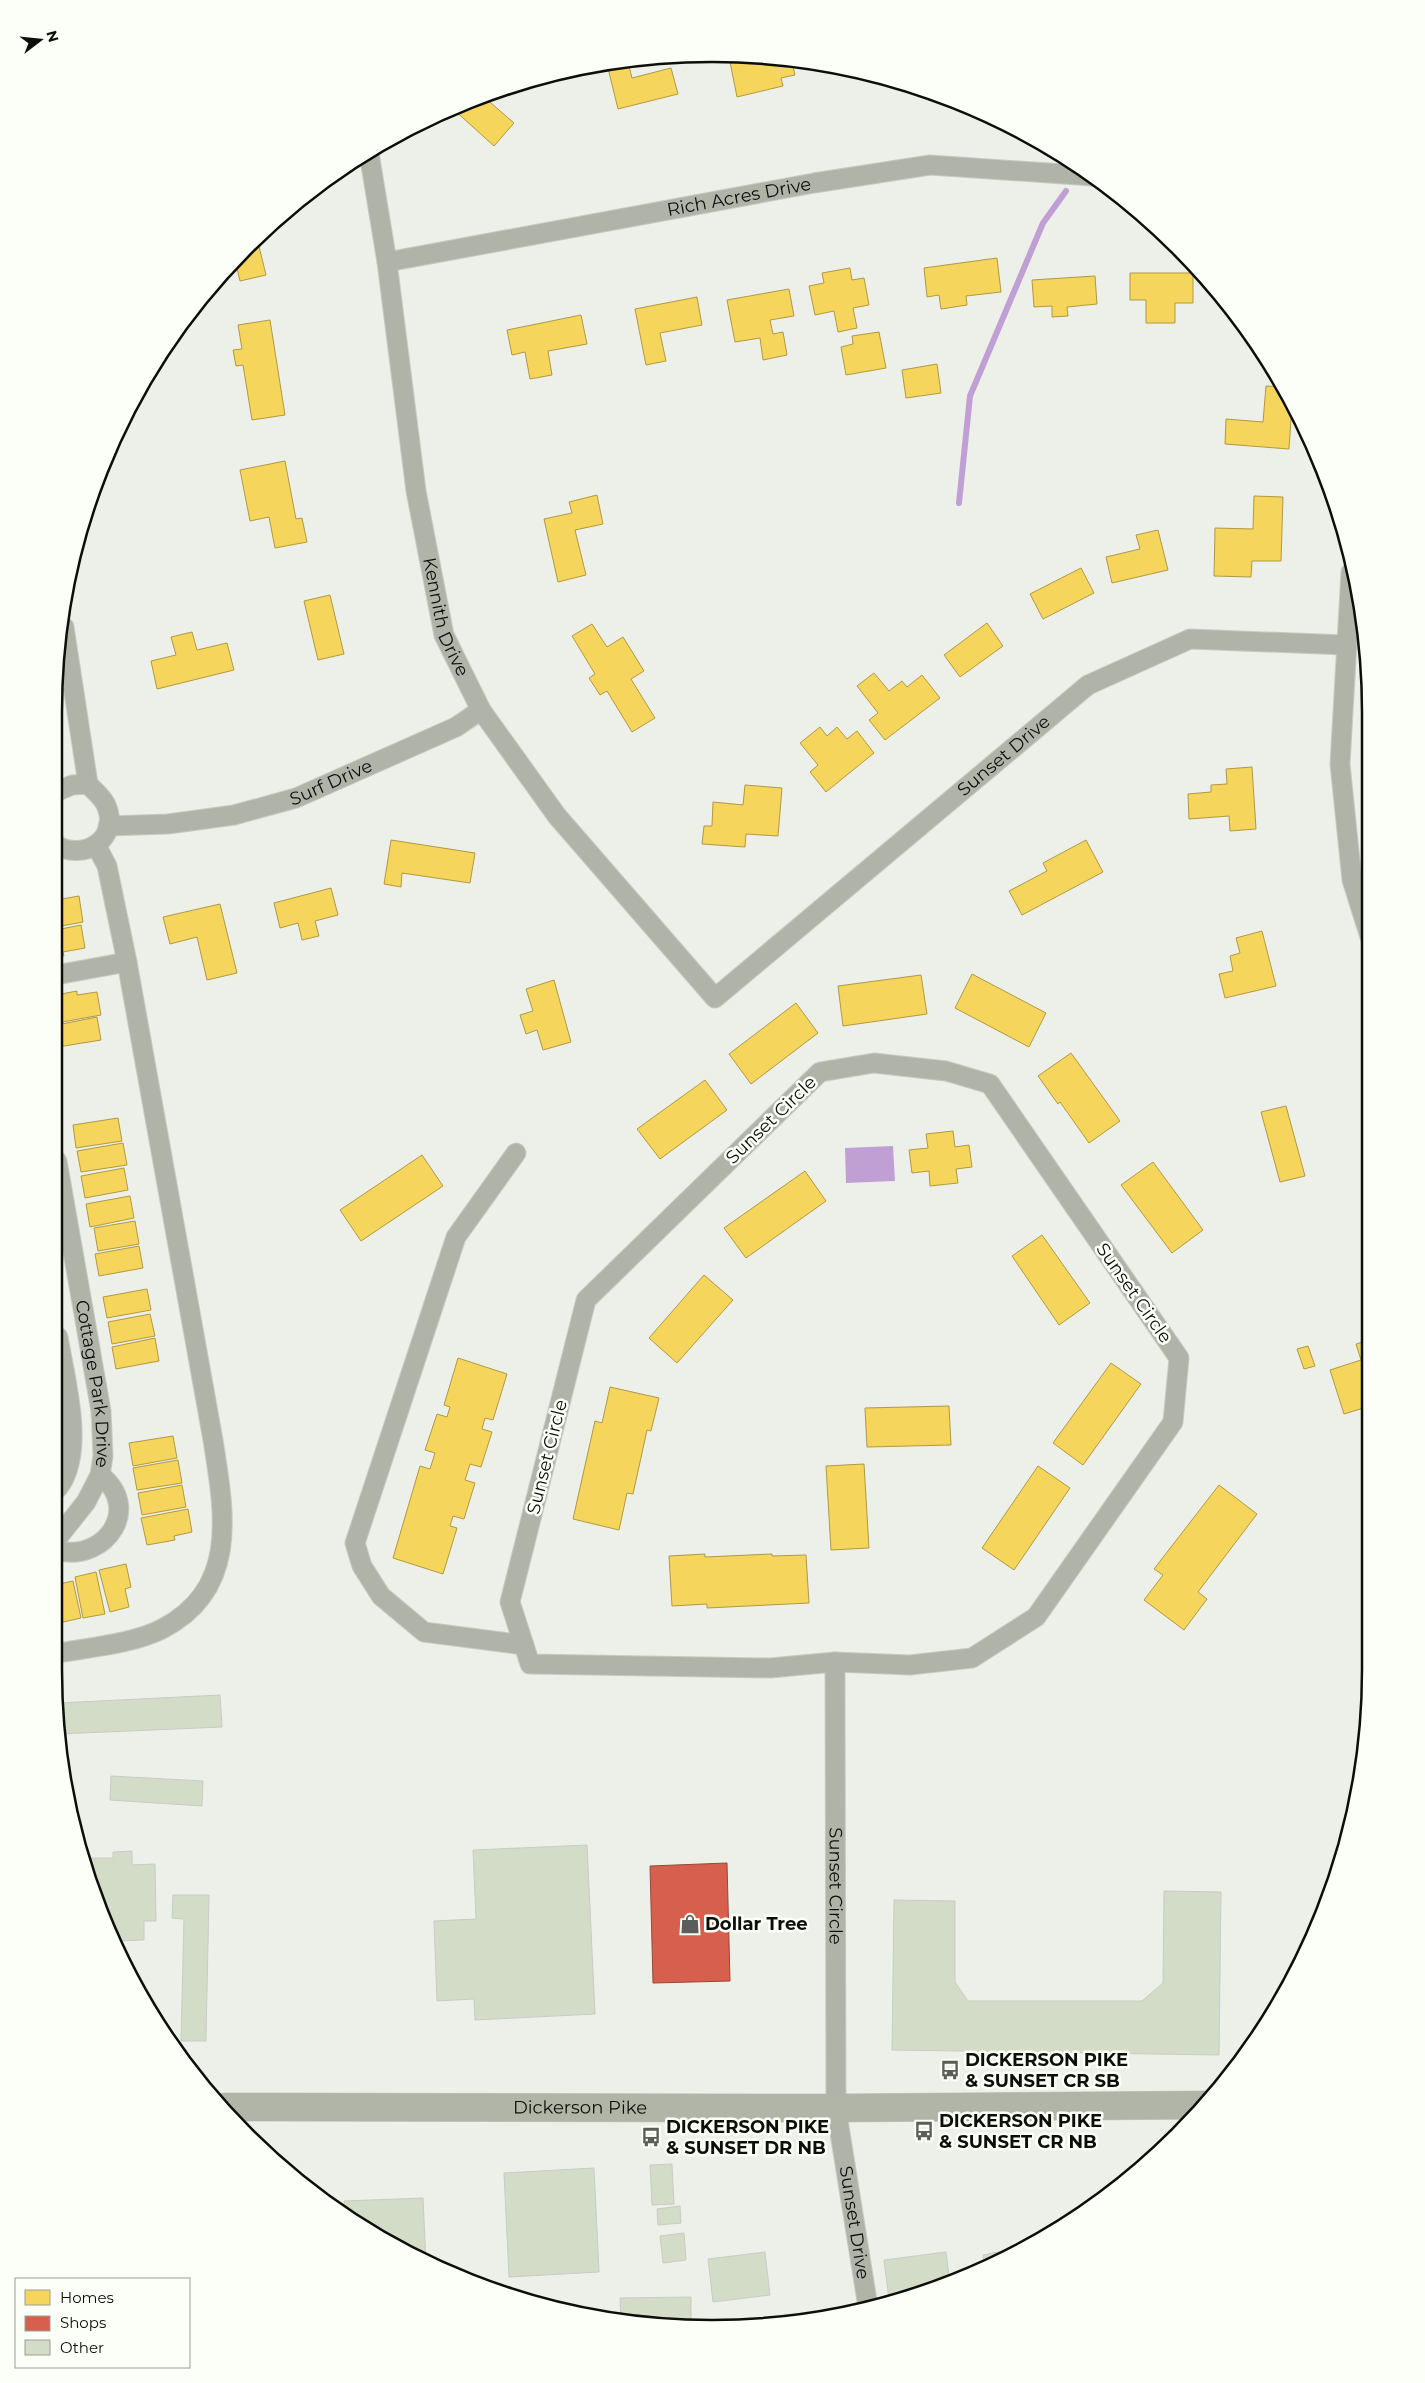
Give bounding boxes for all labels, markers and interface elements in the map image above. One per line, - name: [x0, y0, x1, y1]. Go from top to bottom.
- north arrow: [15, 15, 65, 65]
- text: N: [42, 28, 63, 44]
- street label: Rich Acres Drive: [665, 173, 813, 221]
- street label: Kennith Drive: [418, 556, 474, 680]
- street label: Sunset Drive: [953, 710, 1055, 801]
- street label: Surf Drive: [287, 755, 376, 810]
- street label: Sunset Circle: [721, 1071, 821, 1169]
- street label: Sunset Circle: [1091, 1239, 1177, 1347]
- street label: Cottage Park Drive: [71, 1298, 114, 1469]
- street label: Sunset Circle: [522, 1397, 572, 1517]
- street label: Sunset Circle: [824, 1827, 847, 1945]
- shop icon: Dollar Tree: [679, 1913, 701, 1935]
- place label: Dollar Tree: [705, 1913, 808, 1935]
- place label: DICKERSON PIKE & SUNSET CR SB: [965, 2049, 1128, 2092]
- bus stop icon: DICKERSON PIKE & SUNSET CR SB: [939, 2059, 961, 2081]
- street label: Dickerson Pike: [513, 2096, 647, 2119]
- place label: DICKERSON PIKE & SUNSET CR NB: [939, 2110, 1102, 2153]
- place label: DICKERSON PIKE & SUNSET DR NB: [666, 2116, 829, 2159]
- bus stop icon: DICKERSON PIKE & SUNSET CR NB: [913, 2120, 935, 2142]
- bus stop icon: DICKERSON PIKE & SUNSET DR NB: [640, 2126, 662, 2148]
- street label: Sunset Drive: [834, 2164, 874, 2281]
- legend: [15, 2278, 190, 2368]
- text: Homes: [60, 2288, 114, 2307]
- text: Shops: [60, 2313, 106, 2332]
- text: Other: [60, 2338, 104, 2357]

